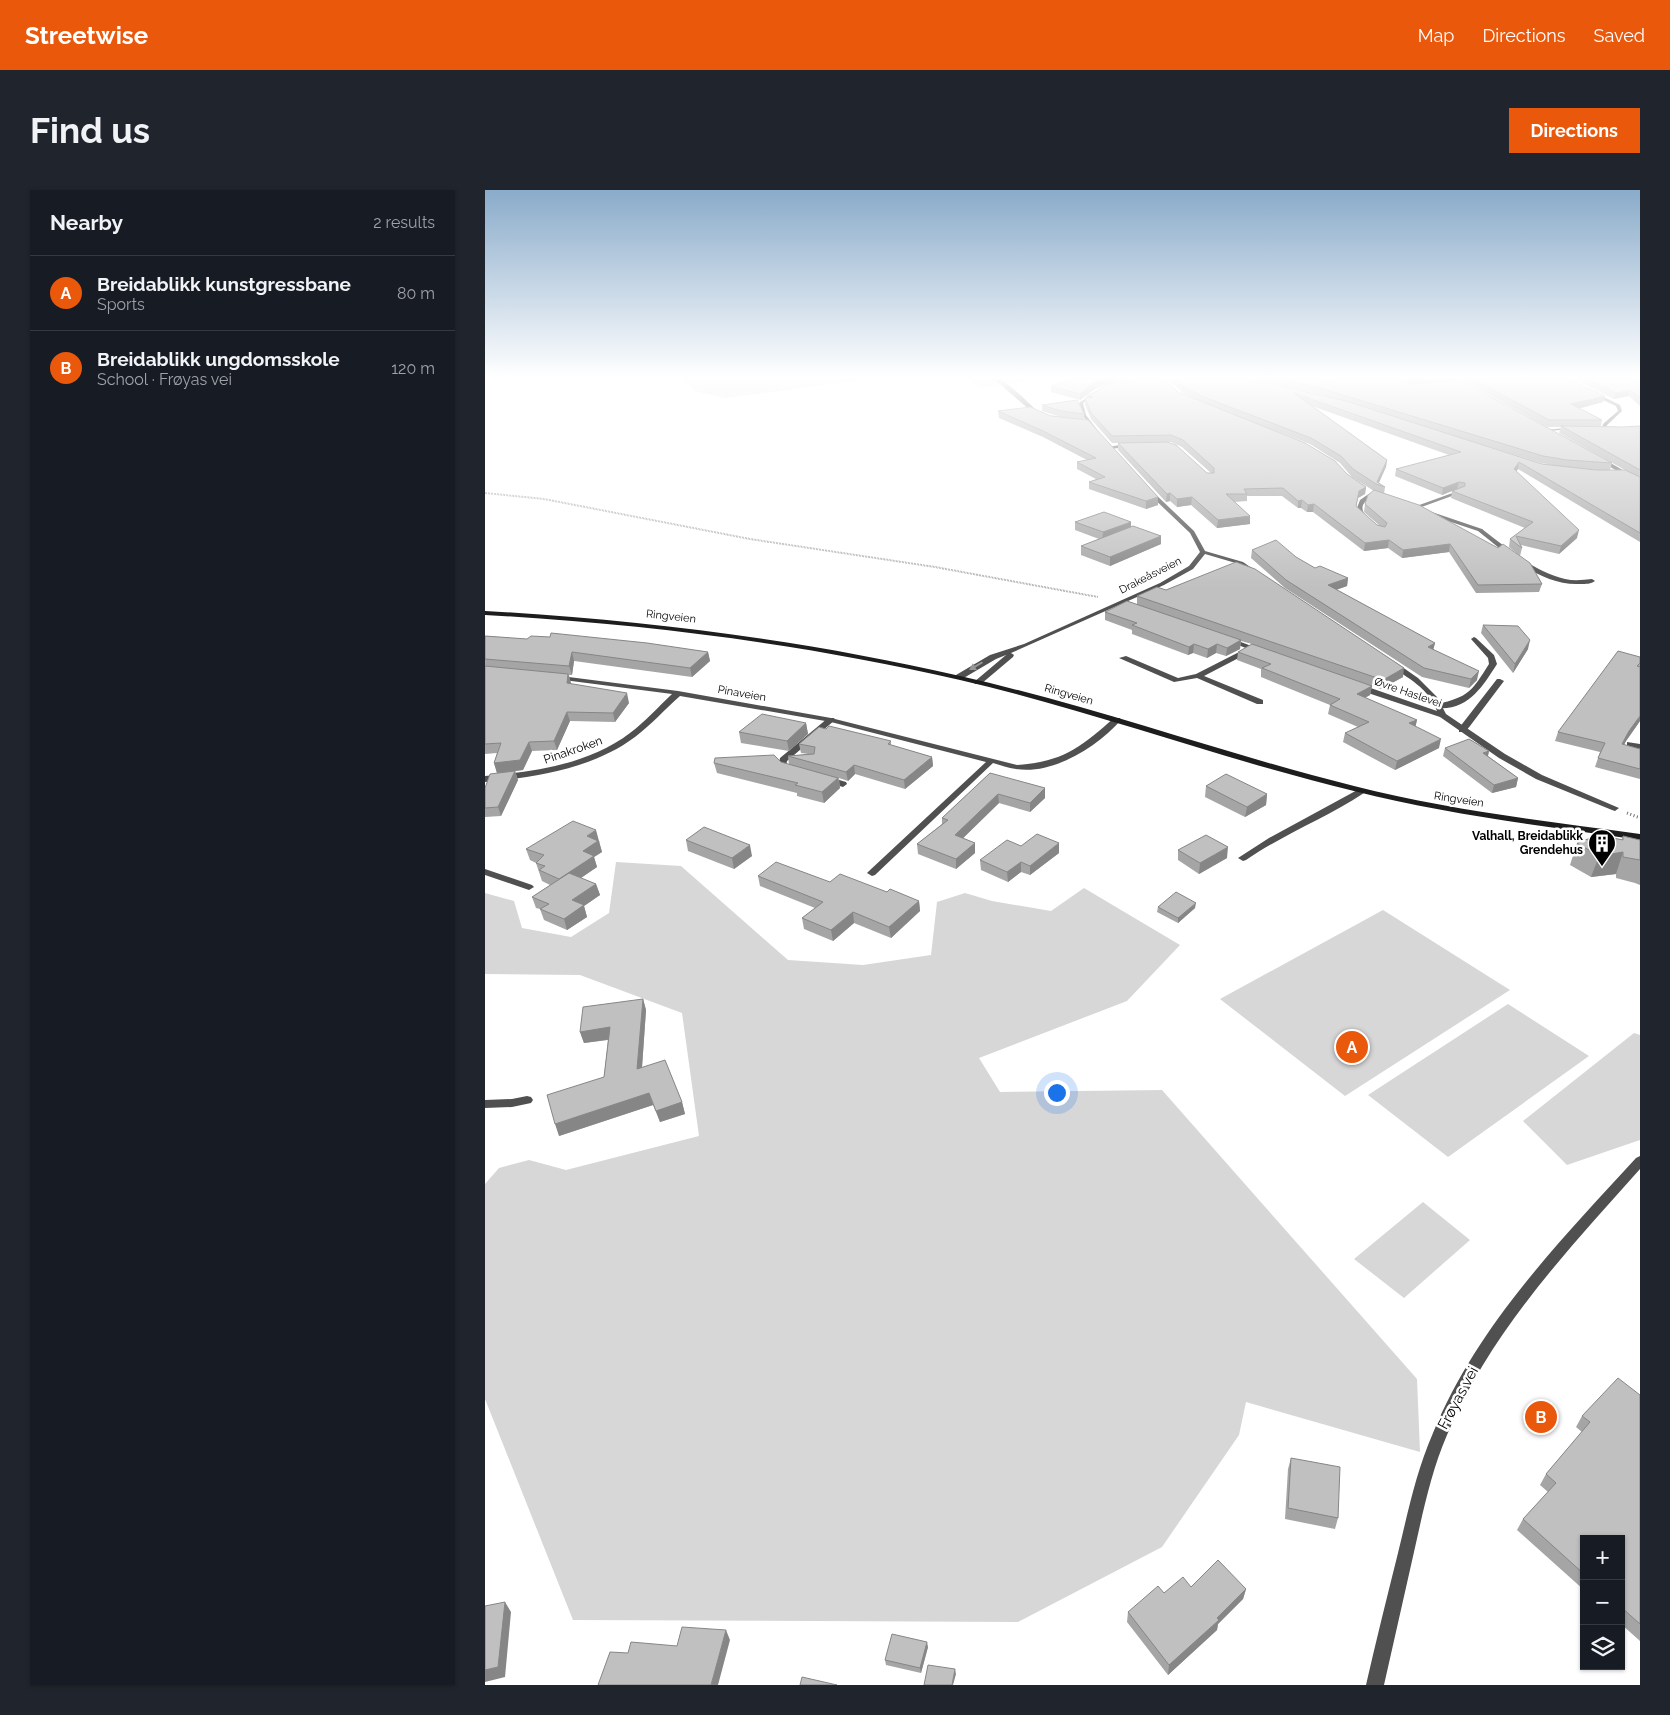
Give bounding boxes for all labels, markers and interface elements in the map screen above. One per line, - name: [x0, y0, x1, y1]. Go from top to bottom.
- text: Streetwise: [25, 21, 148, 50]
- text: Map: [1418, 25, 1454, 46]
- text: Directions: [1482, 25, 1566, 46]
- text: Saved: [1594, 25, 1645, 46]
- button: Directions: [1509, 108, 1640, 153]
- text: Find us: [30, 110, 150, 151]
- text: Nearby: [50, 210, 123, 235]
- text: 2 results: [373, 213, 435, 232]
- text: Breidablikk kunstgressbane: [97, 273, 351, 295]
- text: A: [61, 284, 71, 303]
- text: 80 m: [397, 284, 435, 303]
- text: Sports: [97, 295, 145, 314]
- text: Breidablikk ungdomsskole: [97, 348, 340, 370]
- text: B: [61, 359, 71, 378]
- text: 120 m: [391, 359, 435, 378]
- text: School · Frøyas vei: [97, 370, 232, 389]
- street label: Drakeåsveien: [1117, 554, 1184, 597]
- street label: Ringveien: [645, 607, 697, 626]
- one-way arrow: [969, 662, 982, 671]
- street label: Øvre Haslevei: [1373, 675, 1443, 710]
- street label: Ringveien: [1043, 681, 1095, 708]
- street label: Pinaveien: [717, 683, 767, 704]
- street label: Pinakroken: [542, 733, 604, 767]
- street label: Ringveien: [1433, 789, 1485, 810]
- building icon: Valhall, Breidablikk Grendehus: [1587, 828, 1617, 867]
- place label: Valhall, Breidablikk Grendehus: [1472, 829, 1583, 857]
- pin: A: [1336, 1028, 1368, 1066]
- your location: [1044, 1080, 1070, 1106]
- street label: Frøyas vei: [1434, 1364, 1482, 1432]
- pin: B: [1525, 1398, 1557, 1436]
- map controls: [1580, 1535, 1625, 1670]
- button: +: [1580, 1535, 1625, 1580]
- button: −: [1580, 1580, 1625, 1625]
- button: layers: [1580, 1625, 1625, 1670]

